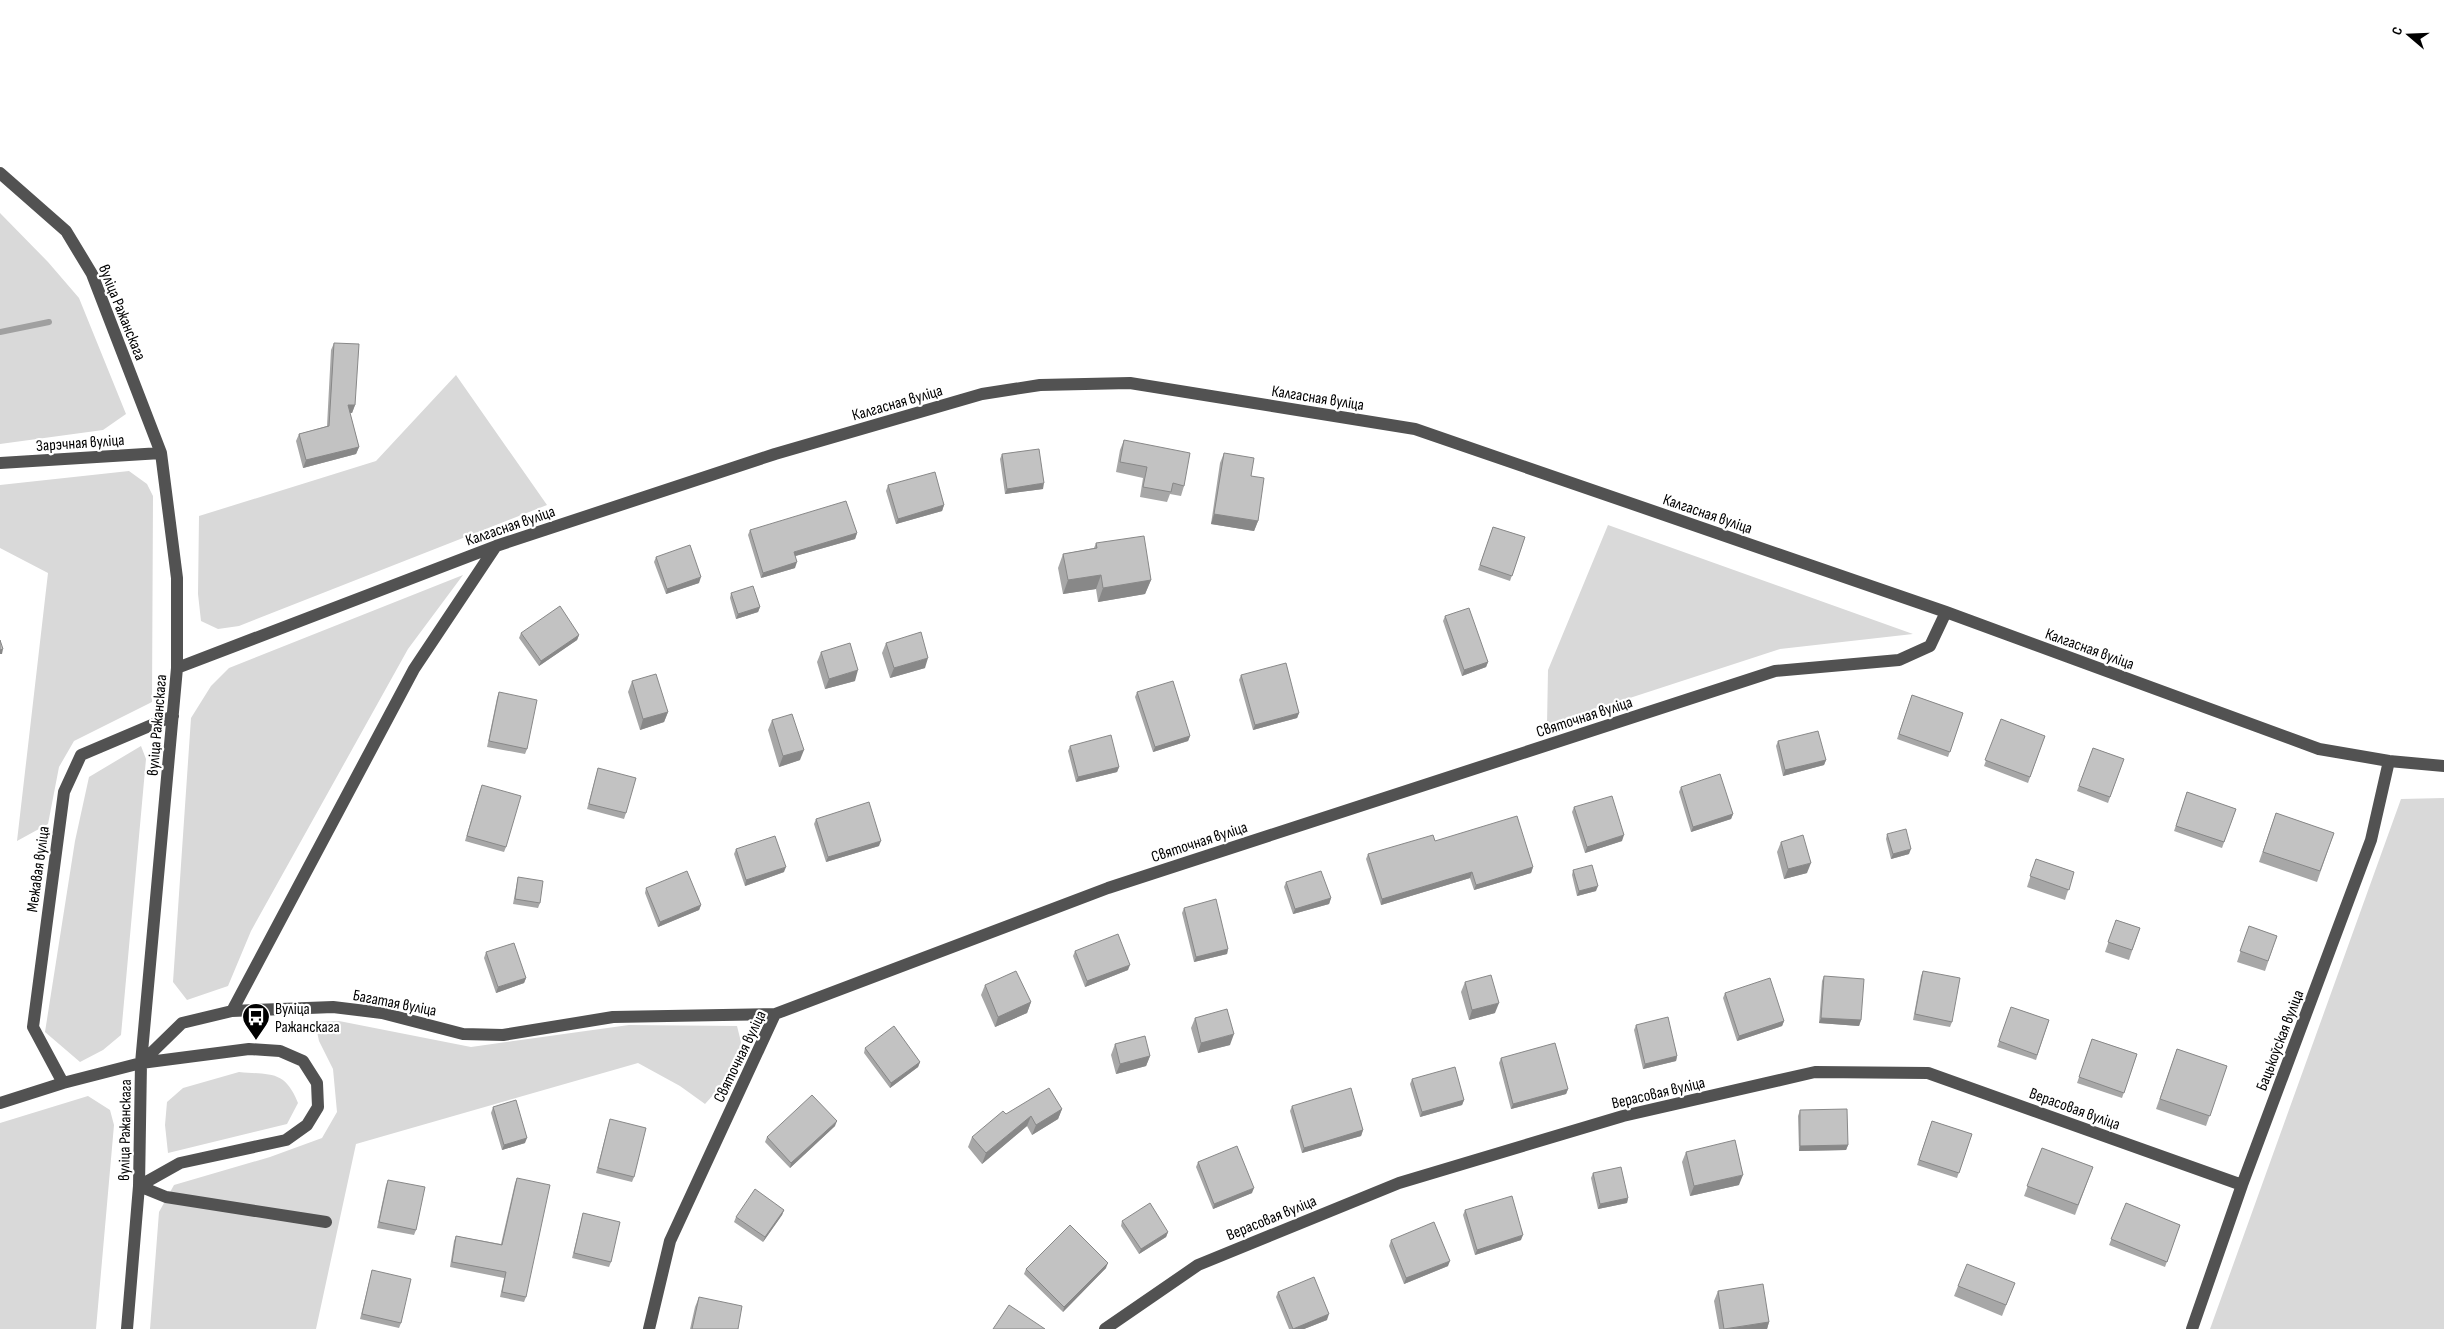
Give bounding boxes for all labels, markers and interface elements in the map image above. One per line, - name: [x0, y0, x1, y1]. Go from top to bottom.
- north arrow: [2384, 10, 2434, 60]
- text: С: [2388, 25, 2406, 37]
- street label: вуліца Ражанскага: [94, 262, 149, 363]
- street label: Калгасная вуліца: [850, 381, 945, 425]
- street label: Калгасная вуліца: [1270, 382, 1365, 415]
- street label: Зарэчная вуліца: [35, 431, 125, 456]
- street label: Калгасная вуліца: [1660, 490, 1755, 539]
- street label: Калгасная вуліца: [463, 502, 558, 551]
- street label: Калгасная вуліца: [2042, 625, 2137, 674]
- street label: вуліца Ражанскага: [144, 674, 171, 777]
- street label: Святочная вуліца: [1534, 693, 1635, 742]
- street label: Святочная вуліца: [1149, 818, 1250, 867]
- street label: Межавая вуліца: [23, 825, 54, 913]
- street label: Багатая вуліца: [351, 986, 438, 1021]
- street label: Бацькоўская вуліца: [2252, 988, 2308, 1094]
- place label: Вуліца Ражанскага: [275, 1000, 340, 1037]
- bus stop icon: Вуліца Ражанскага: [241, 1002, 271, 1041]
- street label: Святочная вуліца: [710, 1008, 771, 1106]
- street label: Верасовая вуліца: [1610, 1073, 1707, 1113]
- street label: вуліца Ражанскага: [115, 1079, 136, 1181]
- street label: Верасовая вуліца: [2027, 1084, 2122, 1135]
- street label: Верасовая вуліца: [1224, 1192, 1319, 1245]

